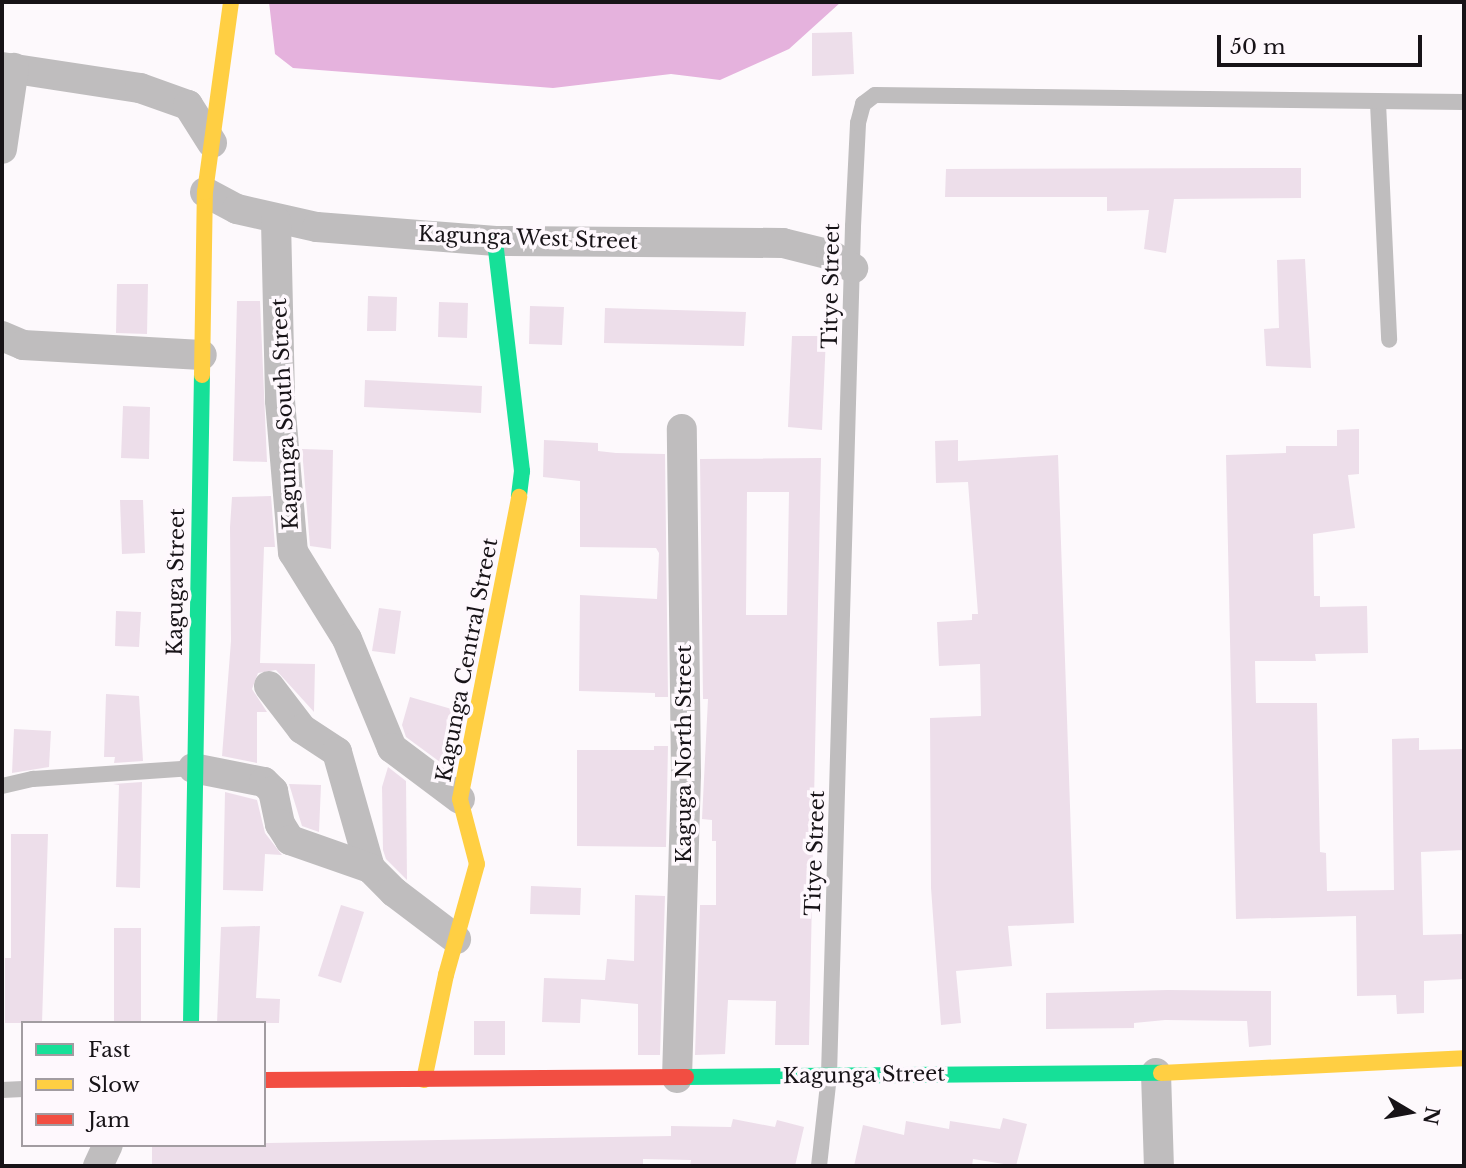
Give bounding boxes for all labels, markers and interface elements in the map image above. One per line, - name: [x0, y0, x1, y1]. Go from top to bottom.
- scale bar: [1221, 21, 1426, 65]
- text: 50 m: [1230, 34, 1285, 60]
- street label: Kagunga West Street: [417, 222, 639, 254]
- street label: Titye Street: [817, 223, 845, 349]
- street label: Kagunga South Street: [266, 297, 304, 531]
- street label: Kaguga Street: [162, 508, 190, 656]
- street label: Kagunga Central Street: [431, 536, 503, 784]
- street label: Kaguga North Street: [671, 645, 697, 863]
- street label: Titye Street: [800, 790, 830, 916]
- legend: [21, 1021, 266, 1147]
- text: Fast: [88, 1037, 130, 1063]
- street label: Kagunga Street: [783, 1061, 945, 1089]
- text: Slow: [88, 1072, 140, 1098]
- north arrow: [1375, 1077, 1445, 1147]
- text: N: [1418, 1105, 1444, 1127]
- text: Jam: [88, 1107, 130, 1133]

